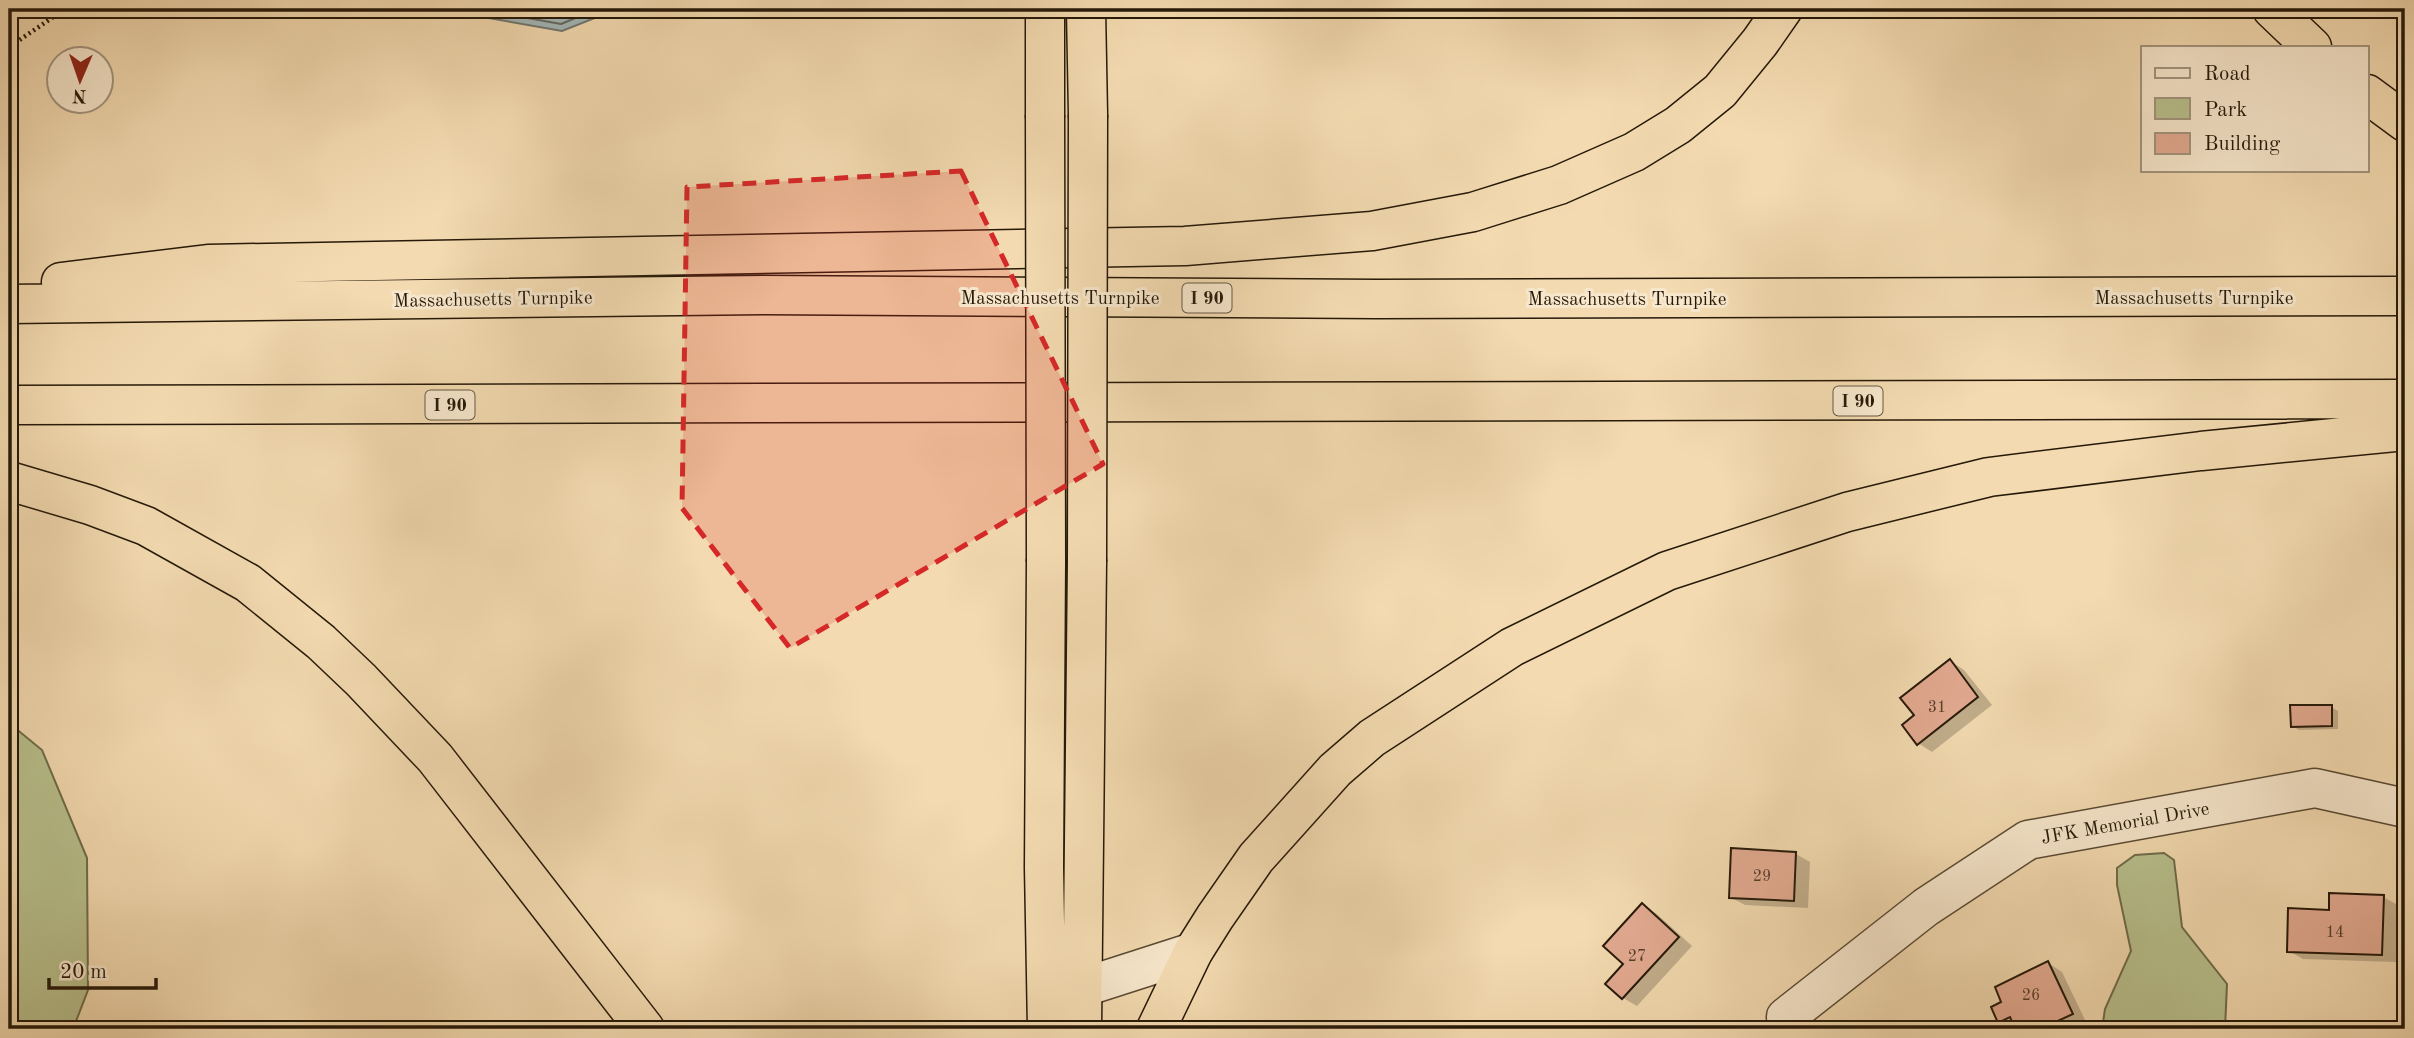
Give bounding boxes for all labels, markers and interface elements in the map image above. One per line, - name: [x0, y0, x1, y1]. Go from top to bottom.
- north arrow: [46, 46, 116, 116]
- legend: [2141, 46, 2368, 172]
- text: Road: [2204, 64, 2251, 85]
- text: N: [71, 85, 87, 104]
- text: Park: [2204, 100, 2247, 121]
- text: Building: [2204, 134, 2281, 155]
- road number: I 90: [1182, 284, 1232, 312]
- street label: Massachusetts Turnpike: [393, 289, 593, 312]
- street label: Massachusetts Turnpike: [960, 290, 1160, 309]
- street label: Massachusetts Turnpike: [2094, 290, 2294, 309]
- street label: Massachusetts Turnpike: [1527, 291, 1727, 310]
- road number: I 90: [1834, 386, 1882, 416]
- road number: I 90: [426, 390, 475, 419]
- house number: 31: [1928, 700, 1946, 716]
- street label: JFK Memorial Drive: [2040, 800, 2211, 849]
- house number: 29: [1753, 869, 1771, 885]
- house number: 14: [2326, 925, 2344, 941]
- scale bar: [49, 947, 156, 991]
- house number: 27: [1628, 949, 1646, 965]
- text: 20 m: [60, 962, 107, 983]
- house number: 26: [2022, 988, 2040, 1004]

